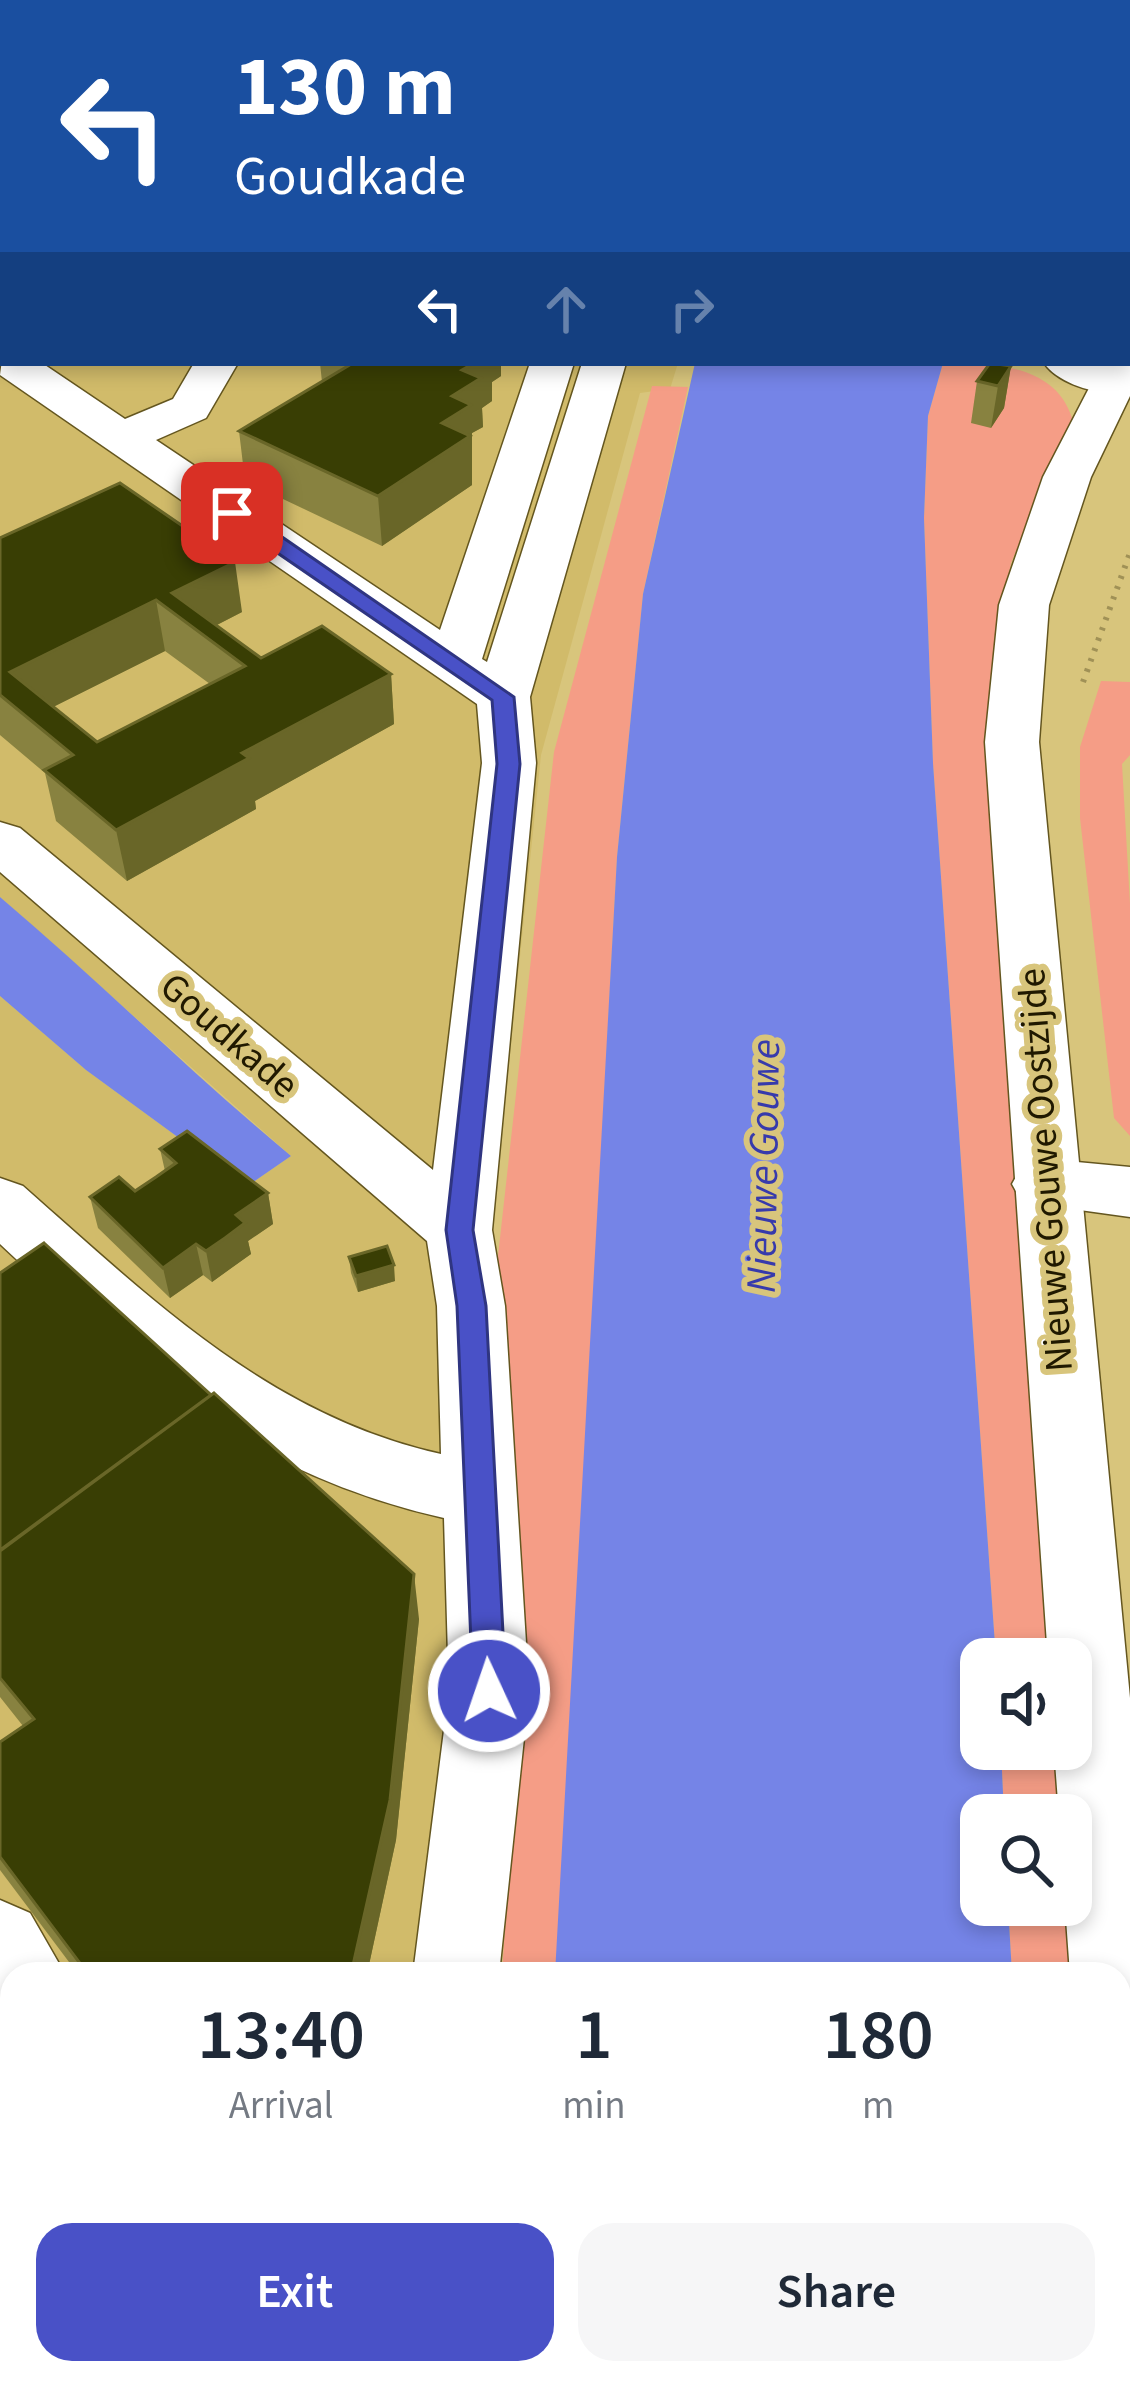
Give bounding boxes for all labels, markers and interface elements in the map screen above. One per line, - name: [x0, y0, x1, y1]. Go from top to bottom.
- text: 130 m: [234, 28, 456, 148]
- icon: left: [36, 48, 192, 204]
- text: Goudkade: [234, 139, 466, 216]
- icon: left: [407, 276, 473, 342]
- icon: ahead: [533, 276, 599, 342]
- icon: right: [659, 276, 725, 342]
- pin: [181, 462, 283, 564]
- icon: arrive: [199, 480, 265, 546]
- street label: Goudkade: [147, 960, 311, 1112]
- street label: Nieuwe Gouwe Oostzijde: [1004, 966, 1088, 1374]
- water label: Nieuwe Gouwe: [732, 1038, 796, 1294]
- position arrow: [426, 1628, 552, 1754]
- map controls: [960, 1638, 1092, 1926]
- button: sound: [960, 1638, 1092, 1770]
- button: search: [960, 1794, 1092, 1926]
- text: 13:40: [197, 1984, 365, 2087]
- text: 1: [575, 1984, 612, 2087]
- text: 180: [823, 1984, 934, 2087]
- text: Arrival: [229, 2078, 334, 2134]
- text: min: [562, 2078, 626, 2134]
- text: m: [862, 2078, 894, 2134]
- button: Exit: [36, 2223, 554, 2361]
- button: Share: [578, 2223, 1095, 2361]

